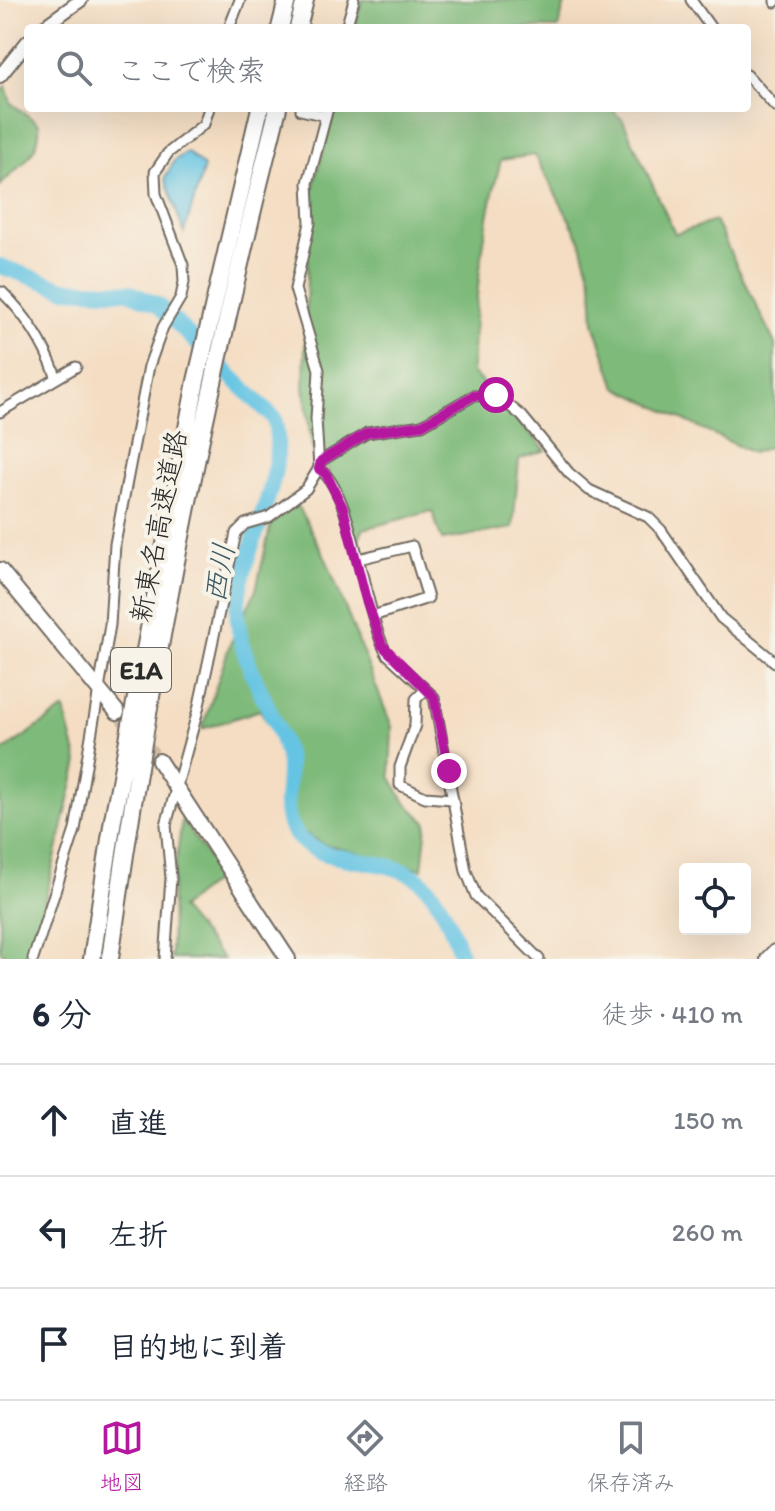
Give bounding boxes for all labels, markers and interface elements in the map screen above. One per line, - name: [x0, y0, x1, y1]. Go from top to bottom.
- search box: [24, 24, 751, 112]
- icon: search: [52, 46, 96, 90]
- text: ここで検索: [116, 52, 266, 89]
- route start: [478, 377, 514, 413]
- street label: 新東名高速道路: [123, 427, 193, 625]
- water label: 西川: [196, 540, 242, 606]
- road number: E1A: [111, 648, 171, 692]
- route end: [431, 753, 467, 789]
- map controls: [679, 863, 751, 935]
- button: locate: [679, 863, 751, 935]
- text: 6 分: [32, 994, 92, 1035]
- text: 徒歩 · 410 m: [602, 998, 743, 1030]
- icon: ahead: [32, 1098, 76, 1142]
- text: 直進: [108, 1104, 168, 1141]
- text: 150 m: [674, 1104, 743, 1136]
- icon: left: [32, 1210, 76, 1254]
- text: 左折: [108, 1216, 168, 1253]
- text: 260 m: [672, 1216, 743, 1248]
- icon: arrive: [32, 1322, 76, 1366]
- text: 目的地に到着: [108, 1328, 288, 1365]
- tab: 地図: [100, 1416, 144, 1496]
- tab: 経路: [343, 1416, 387, 1496]
- tab: 保存済み: [587, 1416, 675, 1496]

